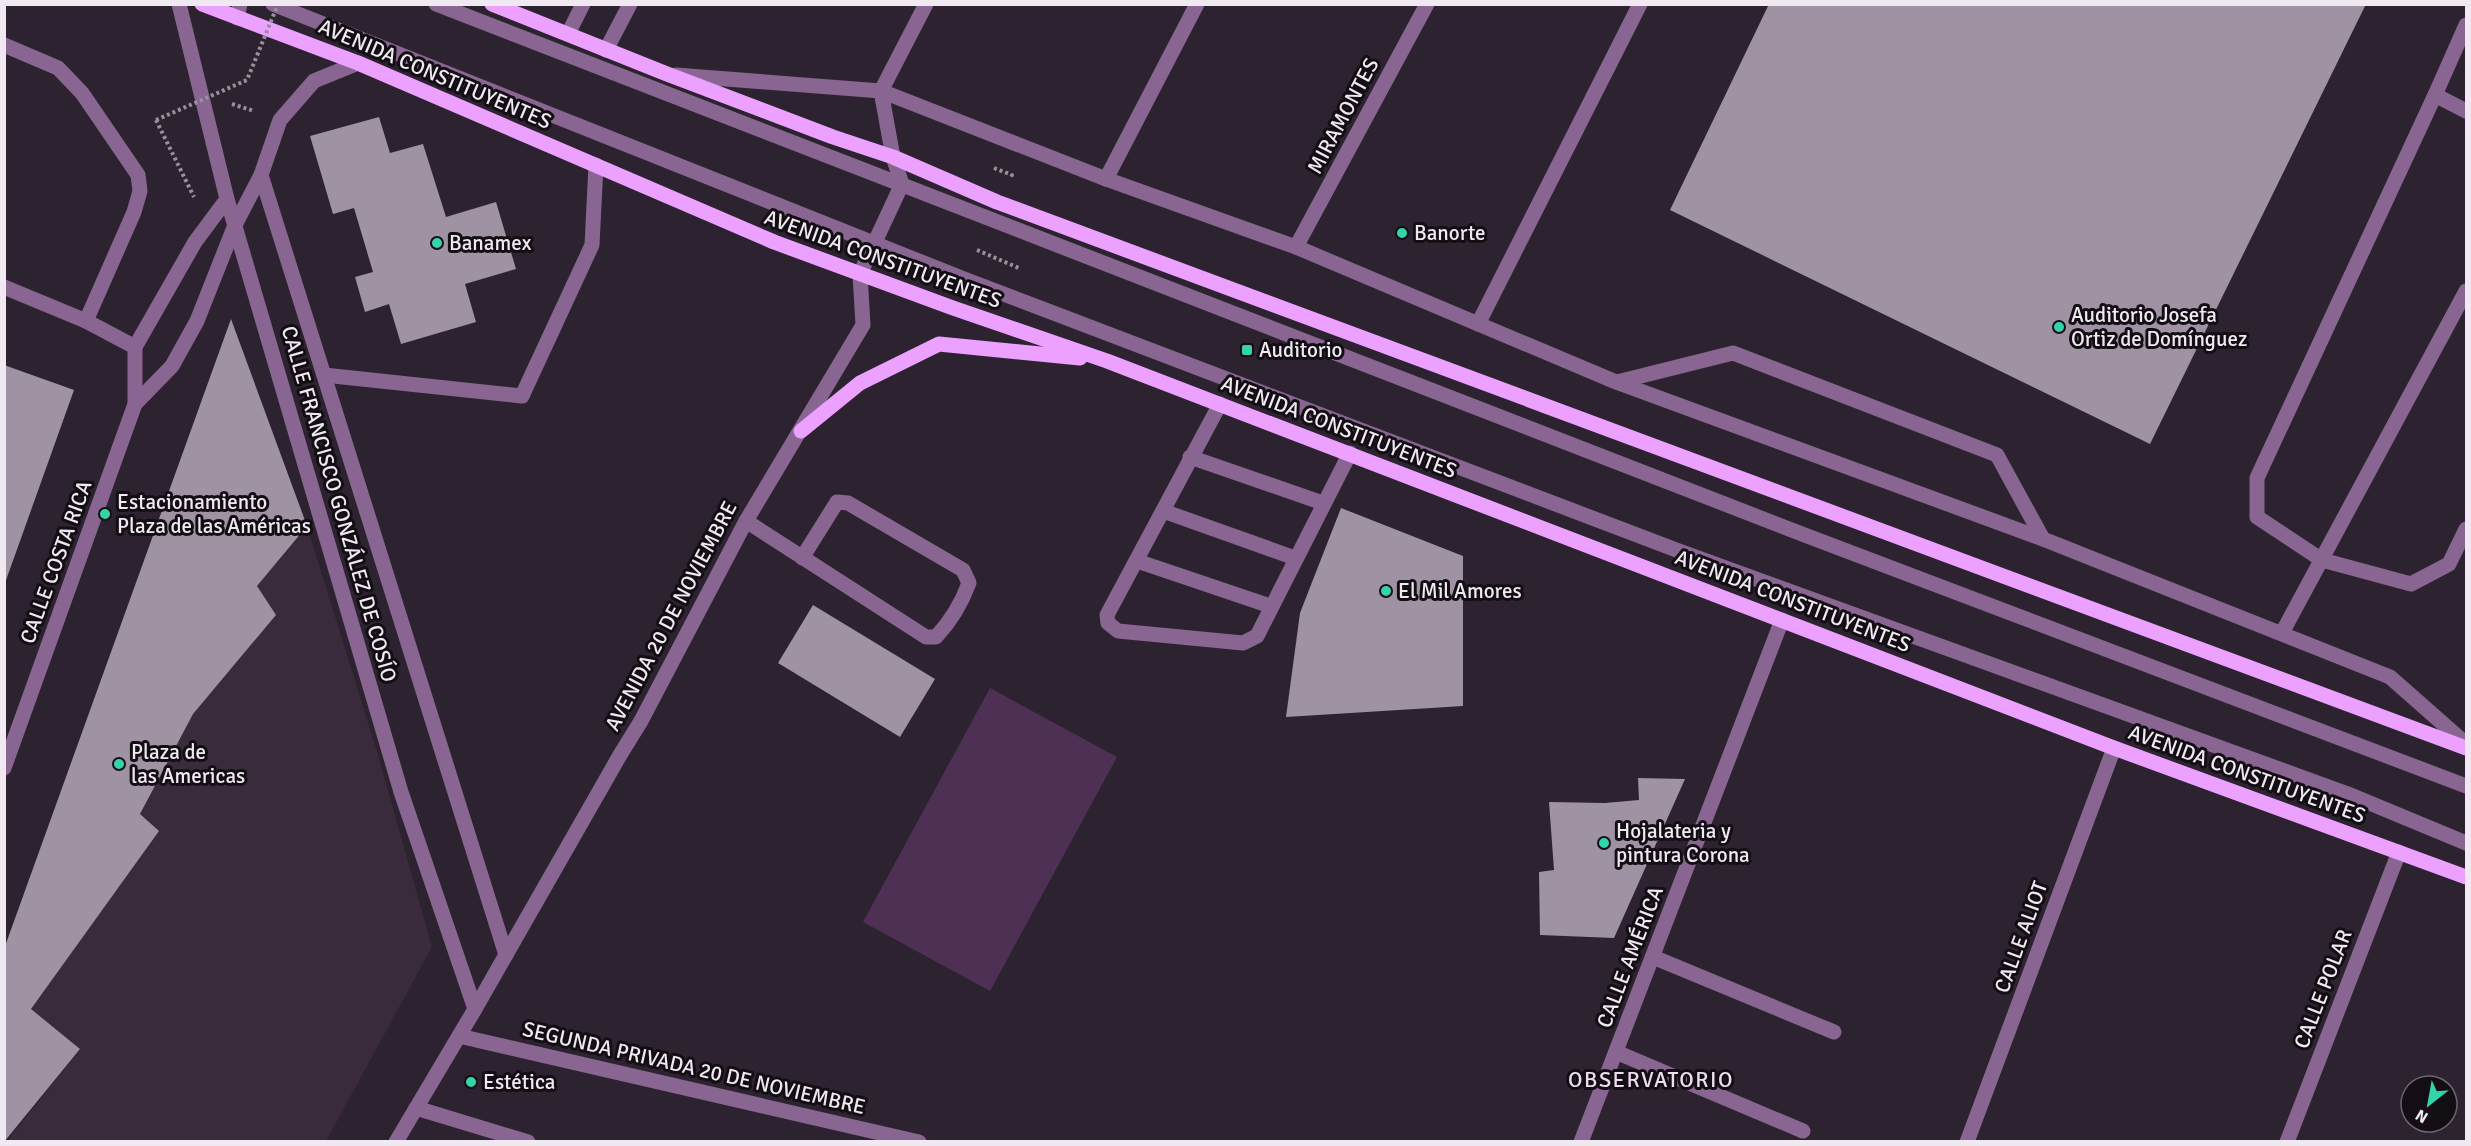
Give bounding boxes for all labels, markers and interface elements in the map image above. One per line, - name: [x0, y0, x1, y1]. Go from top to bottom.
- street label: AVENIDA CONSTITUYENTES: [315, 13, 555, 135]
- street label: MIRAMONTES: [1302, 54, 1384, 178]
- street label: AVENIDA CONSTITUYENTES: [761, 204, 1005, 314]
- place label: Banorte: [1414, 220, 1486, 246]
- marker: Banorte: [1395, 226, 1409, 240]
- place label: Banamex: [449, 230, 532, 256]
- marker: Banamex: [430, 236, 444, 250]
- place label: Auditorio Josefa Ortiz de Domínguez: [2071, 302, 2247, 352]
- marker: Auditorio Josefa Ortiz de Domínguez: [2052, 320, 2066, 334]
- street label: CALLE FRANCISCO GONZÁLEZ DE COSÍO: [276, 323, 402, 685]
- place label: Auditorio: [1259, 337, 1343, 363]
- marker: Auditorio: [1240, 343, 1254, 357]
- street label: AVENIDA CONSTITUYENTES: [1218, 370, 1460, 484]
- street label: CALLE COSTA RICA: [14, 477, 98, 647]
- place label: Estacionamiento Plaza de las Américas: [117, 489, 311, 539]
- street label: AVENIDA 20 DE NOVIEMBRE: [599, 497, 743, 735]
- marker: Estacionamiento Plaza de las Américas: [98, 507, 112, 521]
- street label: AVENIDA CONSTITUYENTES: [1672, 544, 1914, 658]
- place label: El Mil Amores: [1398, 578, 1522, 604]
- marker: El Mil Amores: [1379, 584, 1393, 598]
- street label: AVENIDA CONSTITUYENTES: [2125, 719, 2369, 829]
- place label: Plaza de las Americas: [131, 739, 245, 789]
- marker: Plaza de las Americas: [112, 757, 126, 771]
- place label: Hojalateria y pintura Corona: [1616, 818, 1750, 868]
- marker: Hojalateria y pintura Corona: [1597, 836, 1611, 850]
- street label: CALLE ALIOT: [1989, 877, 2053, 996]
- street label: CALLE AMÉRICA: [1591, 882, 1669, 1031]
- street label: CALLE POLAR: [2288, 926, 2358, 1052]
- street label: SEGUNDA PRIVADA 20 DE NOVIEMBRE: [520, 1016, 868, 1120]
- district label: OBSERVATORIO: [1568, 1066, 1734, 1093]
- place label: Estética: [483, 1069, 556, 1095]
- north arrow: [2399, 1074, 2459, 1134]
- marker: Estética: [464, 1075, 478, 1089]
- text: N: [2412, 1105, 2432, 1127]

